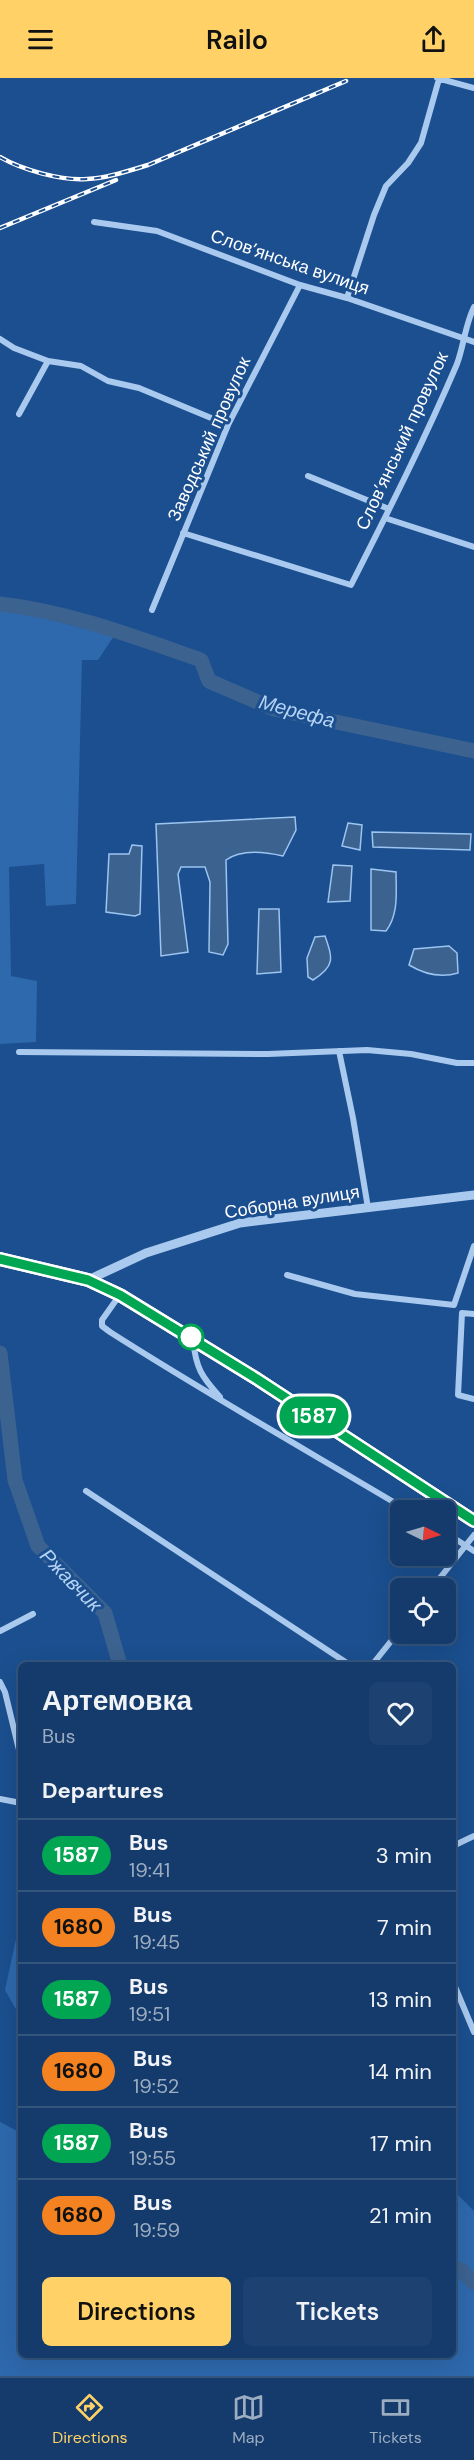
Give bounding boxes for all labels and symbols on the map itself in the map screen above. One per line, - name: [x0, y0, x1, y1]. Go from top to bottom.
- street label: Слов’янська вулиця: [207, 224, 373, 300]
- street label: Слов’янський провулок: [350, 348, 454, 534]
- street label: Заводський провулок: [162, 353, 256, 525]
- water label: Мерефа: [256, 688, 338, 734]
- street label: Соборна вулиця: [223, 1179, 361, 1225]
- unlabelled marker: [178, 1324, 204, 1350]
- line badge: 1587: [272, 1396, 356, 1436]
- north arrow: [390, 1500, 456, 1566]
- water label: Ржавчик: [34, 1543, 109, 1618]

